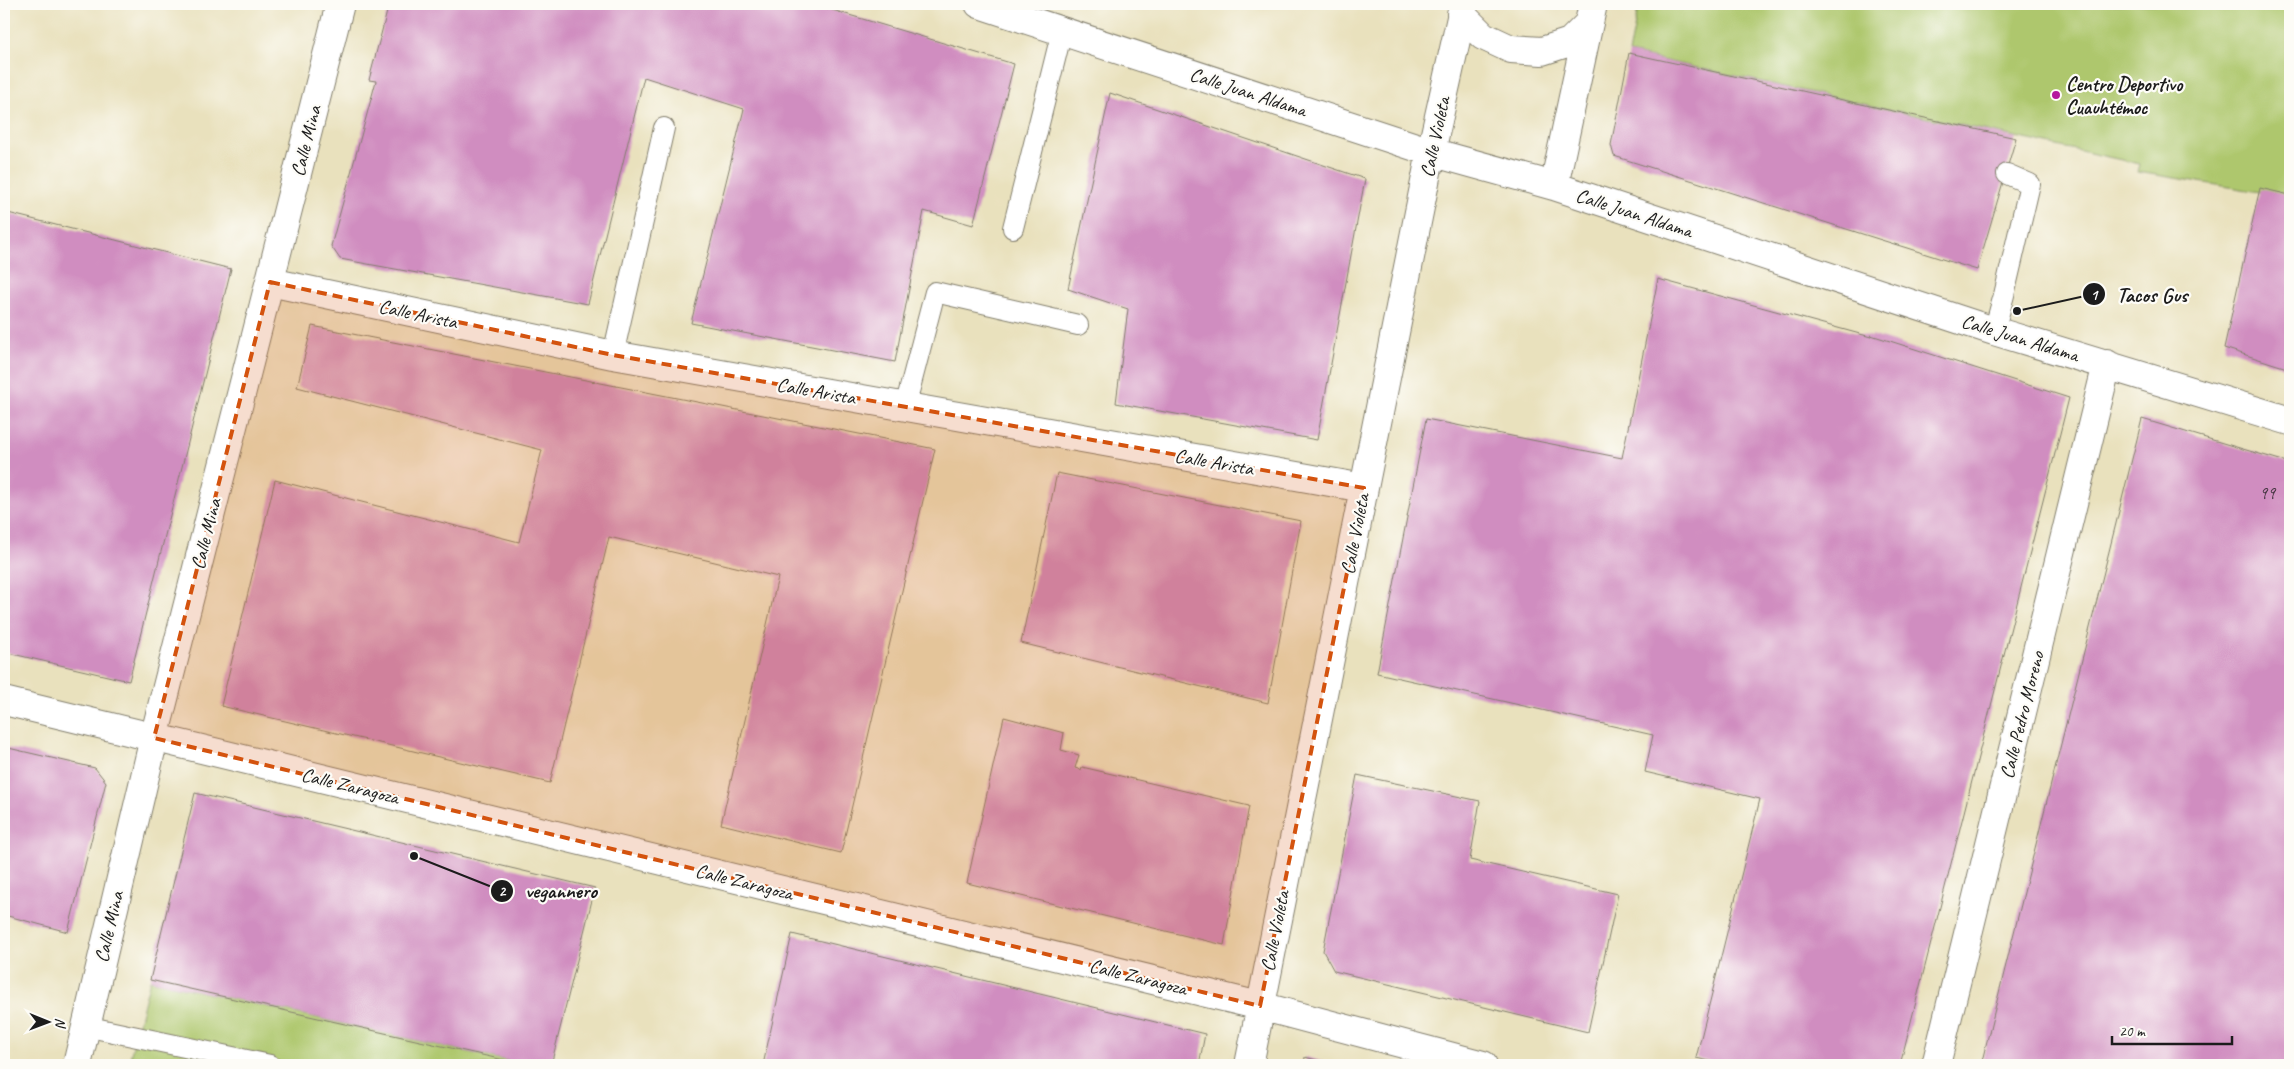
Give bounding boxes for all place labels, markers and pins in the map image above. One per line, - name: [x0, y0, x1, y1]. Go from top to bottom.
- place label: Centro Deportivo Cuauhtémoc: [2066, 72, 2184, 120]
- marker: Centro Deportivo Cuauhtémoc: [2050, 89, 2062, 101]
- callout: Tacos Gus: [2081, 276, 2197, 312]
- callout: vegannero: [490, 873, 607, 909]

